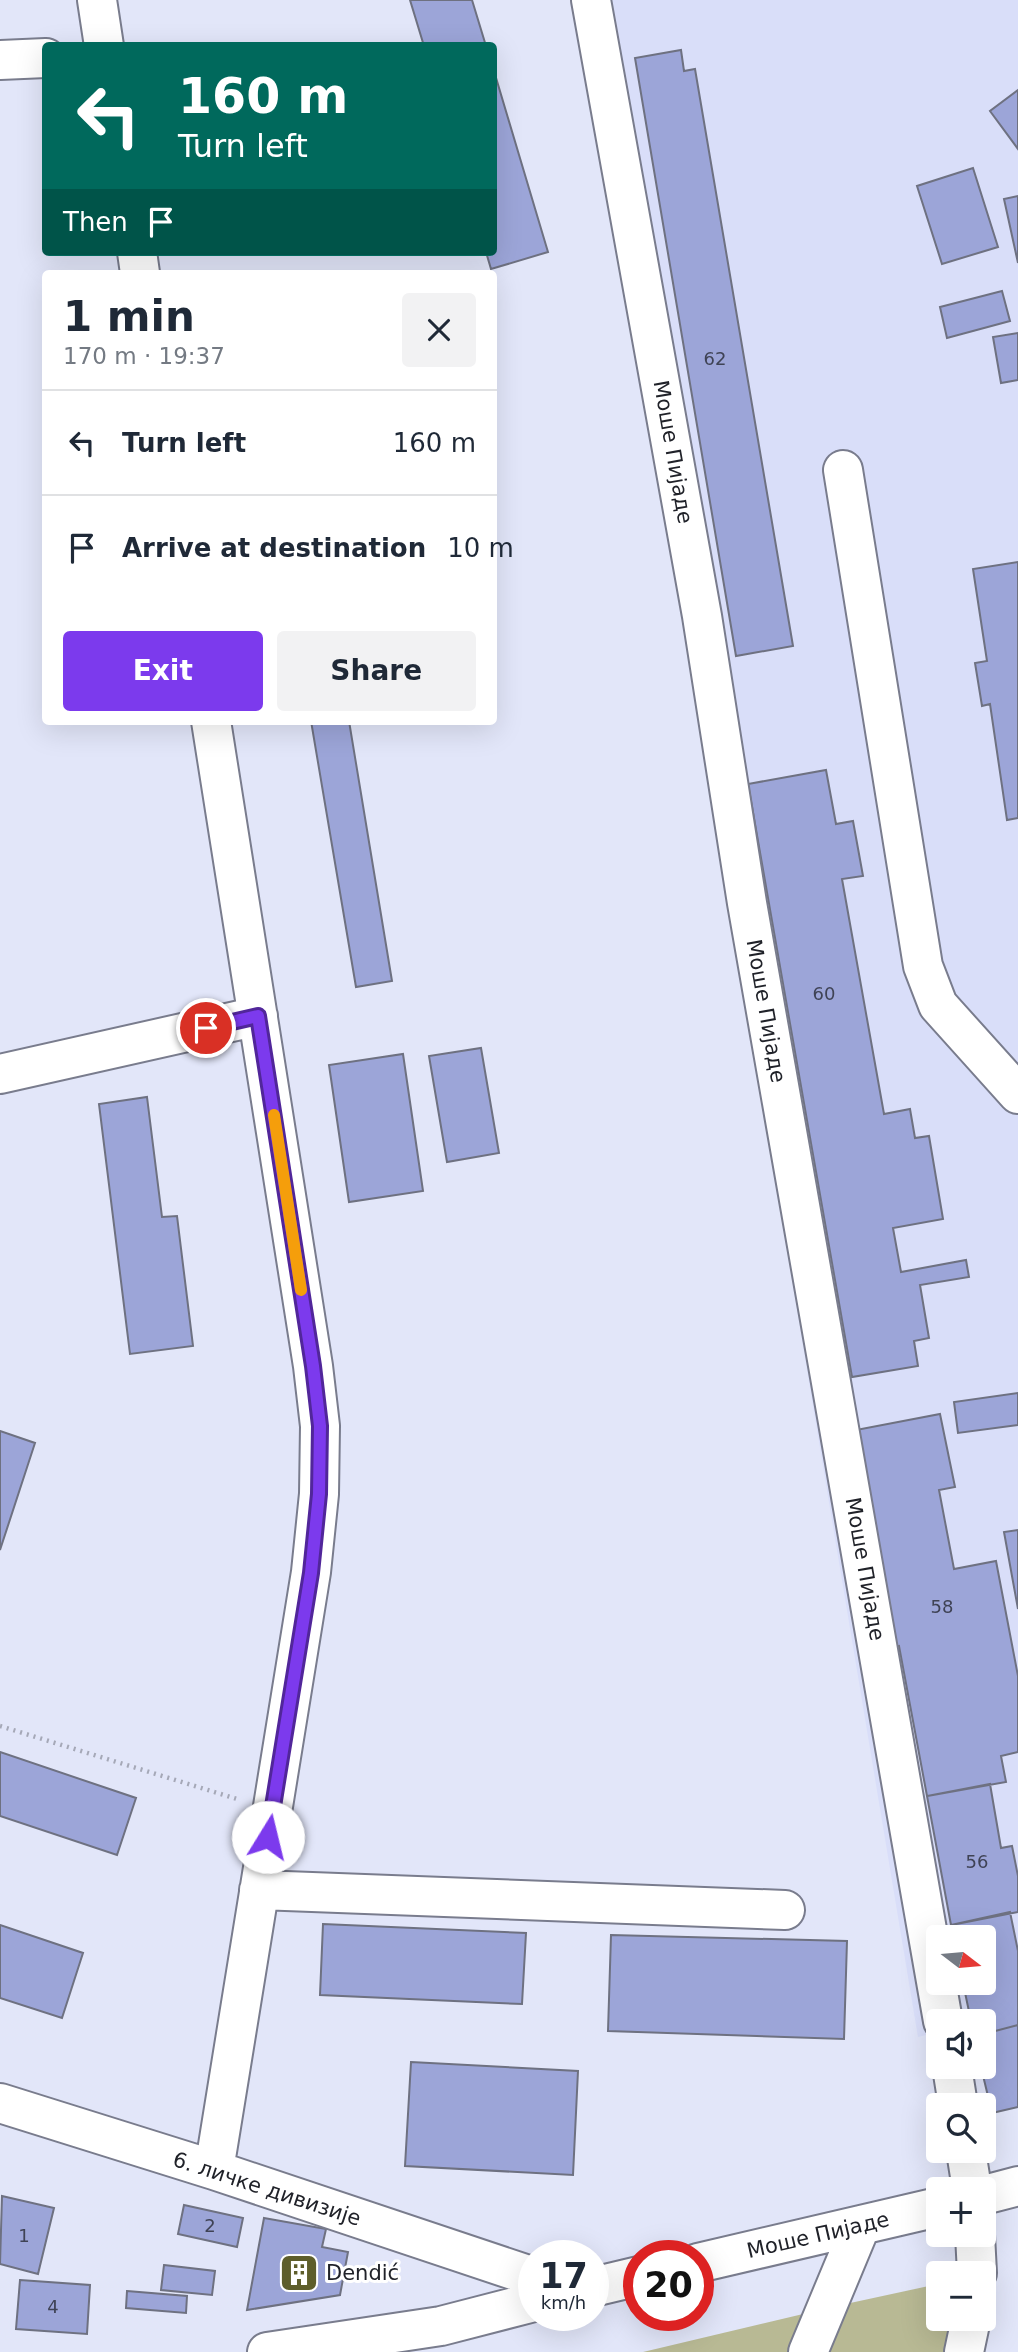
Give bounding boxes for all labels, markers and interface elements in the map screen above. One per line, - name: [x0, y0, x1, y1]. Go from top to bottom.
- text: 160 m: [178, 68, 348, 125]
- icon: left: [63, 70, 154, 161]
- text: Turn left: [178, 127, 308, 165]
- icon: arrive: [142, 203, 180, 241]
- text: Then: [63, 207, 128, 237]
- text: 1 min: [63, 292, 195, 341]
- button: close: [402, 293, 476, 367]
- text: 170 m · 19:37: [63, 343, 225, 369]
- house number: 62: [704, 348, 726, 369]
- street label: Моше Пијаде: [649, 378, 697, 526]
- icon: left: [63, 424, 101, 462]
- text: Turn left: [122, 428, 246, 458]
- text: 160 m: [393, 428, 476, 458]
- icon: arrive: [63, 529, 101, 567]
- text: Arrive at destination: [122, 533, 426, 563]
- text: 10 m: [447, 533, 514, 563]
- button: Exit: [63, 631, 263, 711]
- button: Share: [277, 631, 476, 711]
- street label: Моше Пијаде: [742, 937, 790, 1085]
- house number: 60: [813, 983, 835, 1004]
- pin: [176, 998, 236, 1058]
- icon: arrive: [187, 1009, 225, 1047]
- street label: Моше Пијаде: [841, 1495, 889, 1643]
- house number: 58: [931, 1596, 953, 1617]
- position arrow: [231, 1800, 305, 1874]
- house number: 56: [966, 1851, 988, 1872]
- north arrow: [926, 1925, 996, 1995]
- map controls: [926, 1925, 996, 2331]
- button: sound: [926, 2009, 996, 2079]
- button: search: [926, 2093, 996, 2163]
- street label: 6. личке дивизије: [170, 2147, 364, 2231]
- button: +: [926, 2177, 996, 2247]
- street label: Моше Пијаде: [744, 2207, 892, 2263]
- house number: 2: [204, 2215, 216, 2236]
- house number: 1: [18, 2225, 30, 2246]
- speed limit sign: 20: [623, 2240, 714, 2331]
- building icon: Dendić: [278, 2252, 320, 2294]
- text: 17: [539, 2256, 588, 2296]
- place label: Dendić: [326, 2261, 399, 2285]
- button: −: [926, 2261, 996, 2331]
- text: km/h: [541, 2292, 586, 2313]
- house number: 4: [47, 2296, 59, 2317]

